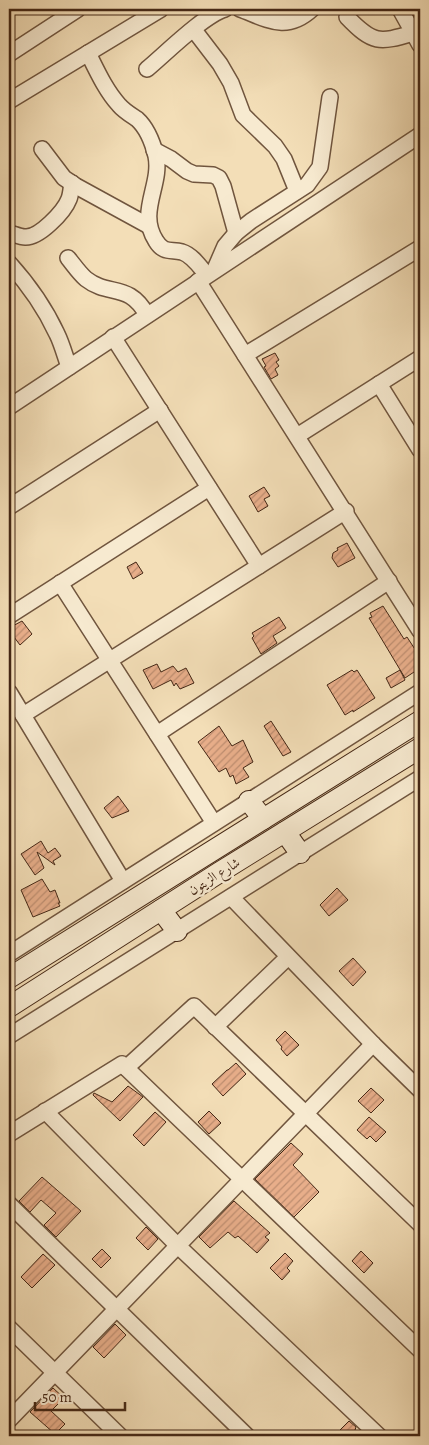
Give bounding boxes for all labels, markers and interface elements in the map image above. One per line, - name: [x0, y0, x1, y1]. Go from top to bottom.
- street label: شارع الزيتون: [185, 853, 245, 901]
- scale bar: [35, 1380, 125, 1412]
- text: 50 m: [42, 1387, 72, 1407]

